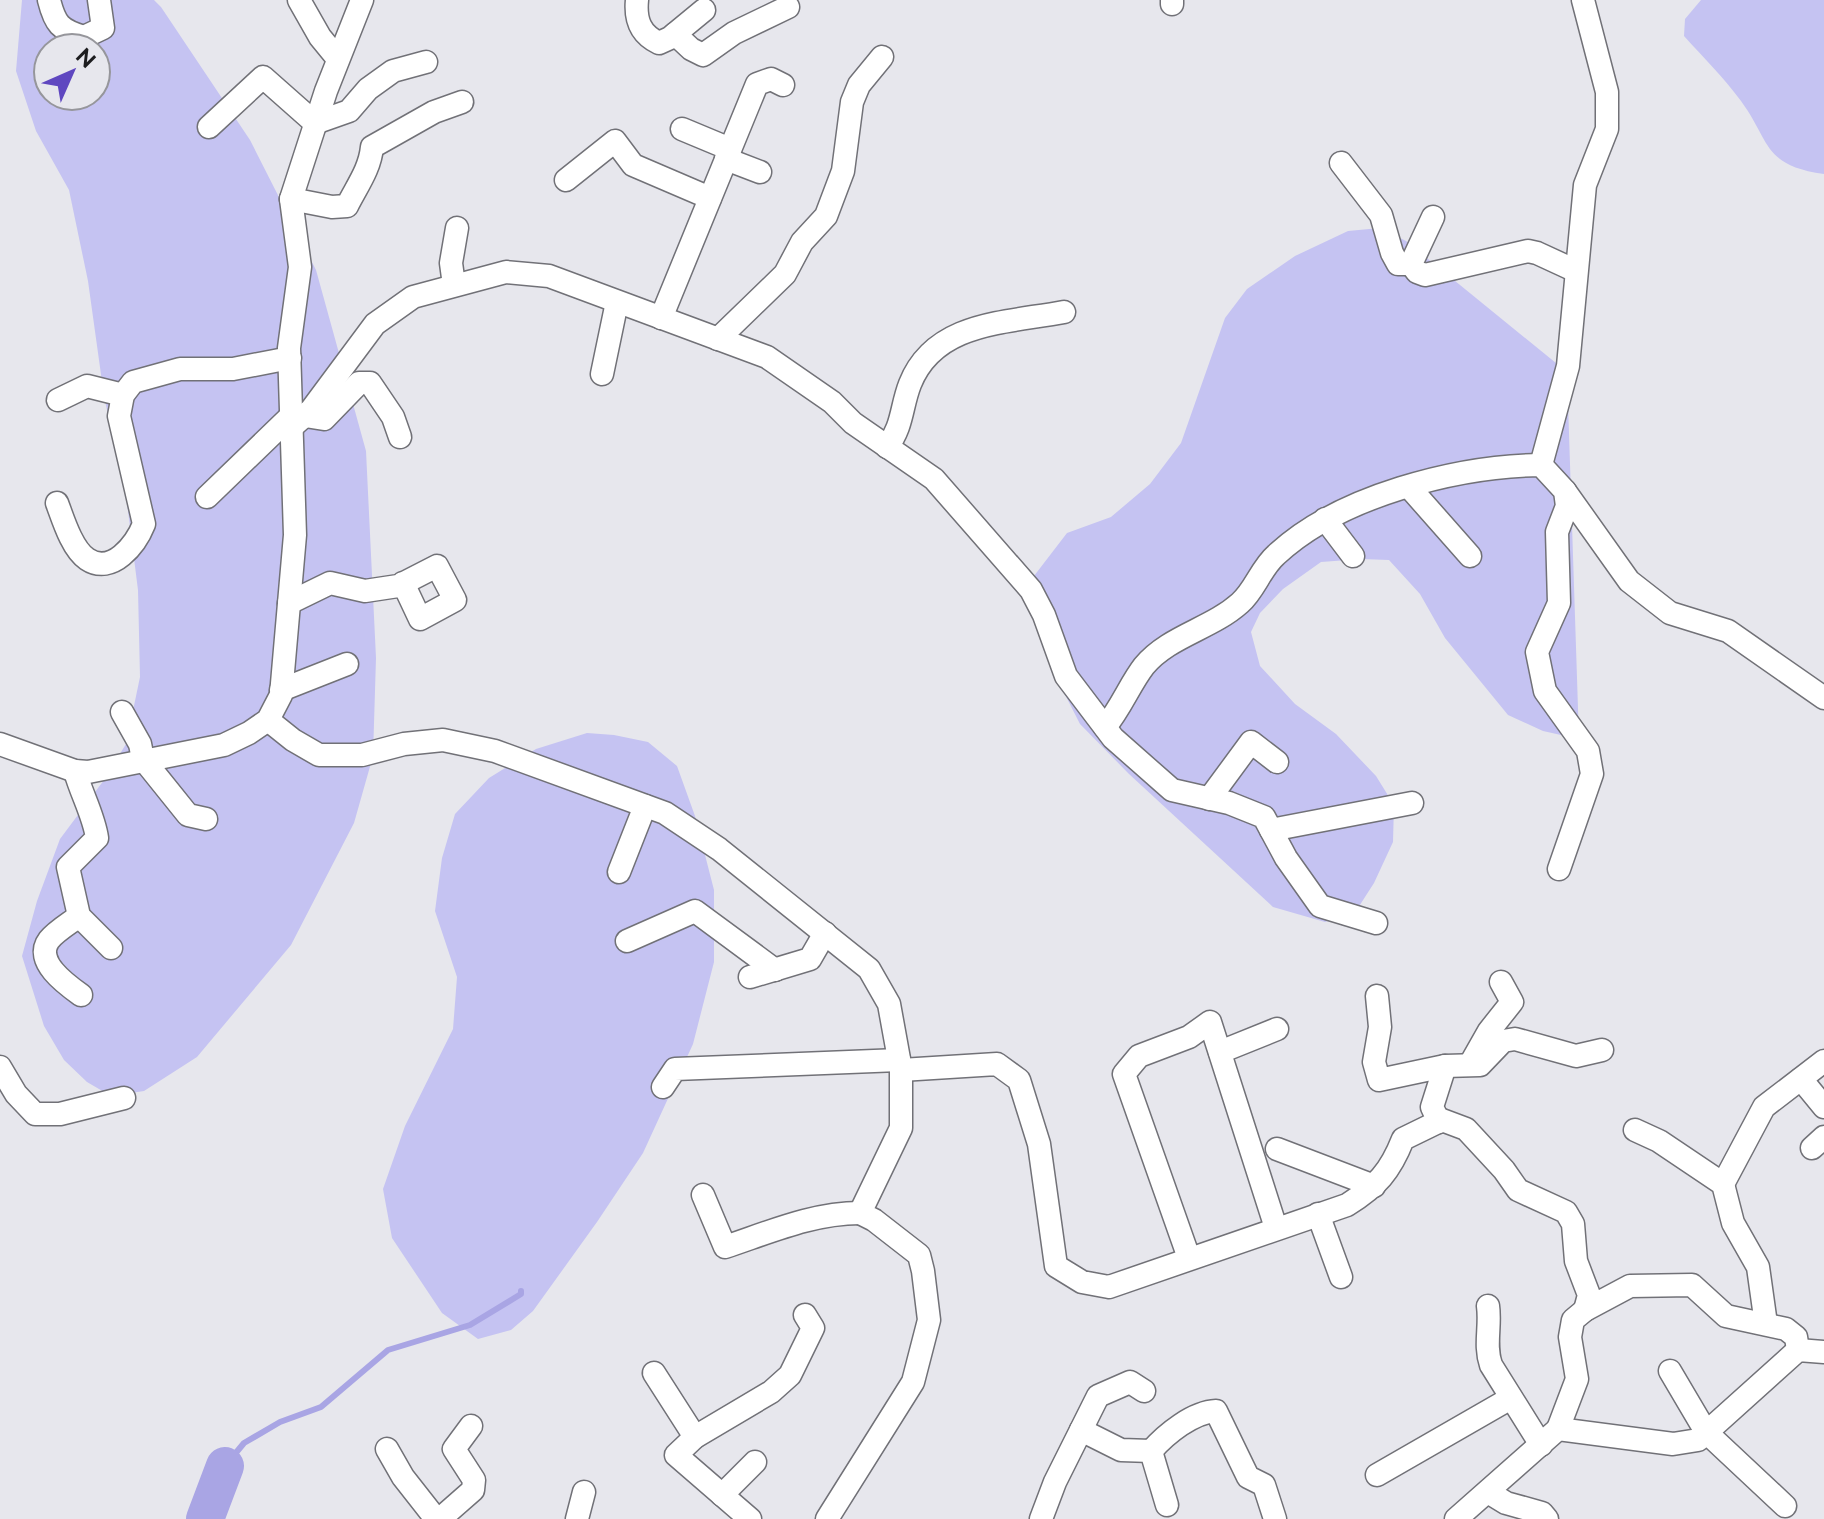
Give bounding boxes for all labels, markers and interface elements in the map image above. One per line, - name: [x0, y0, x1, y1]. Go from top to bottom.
- north arrow: [32, 32, 112, 112]
- text: N: [71, 43, 101, 73]

